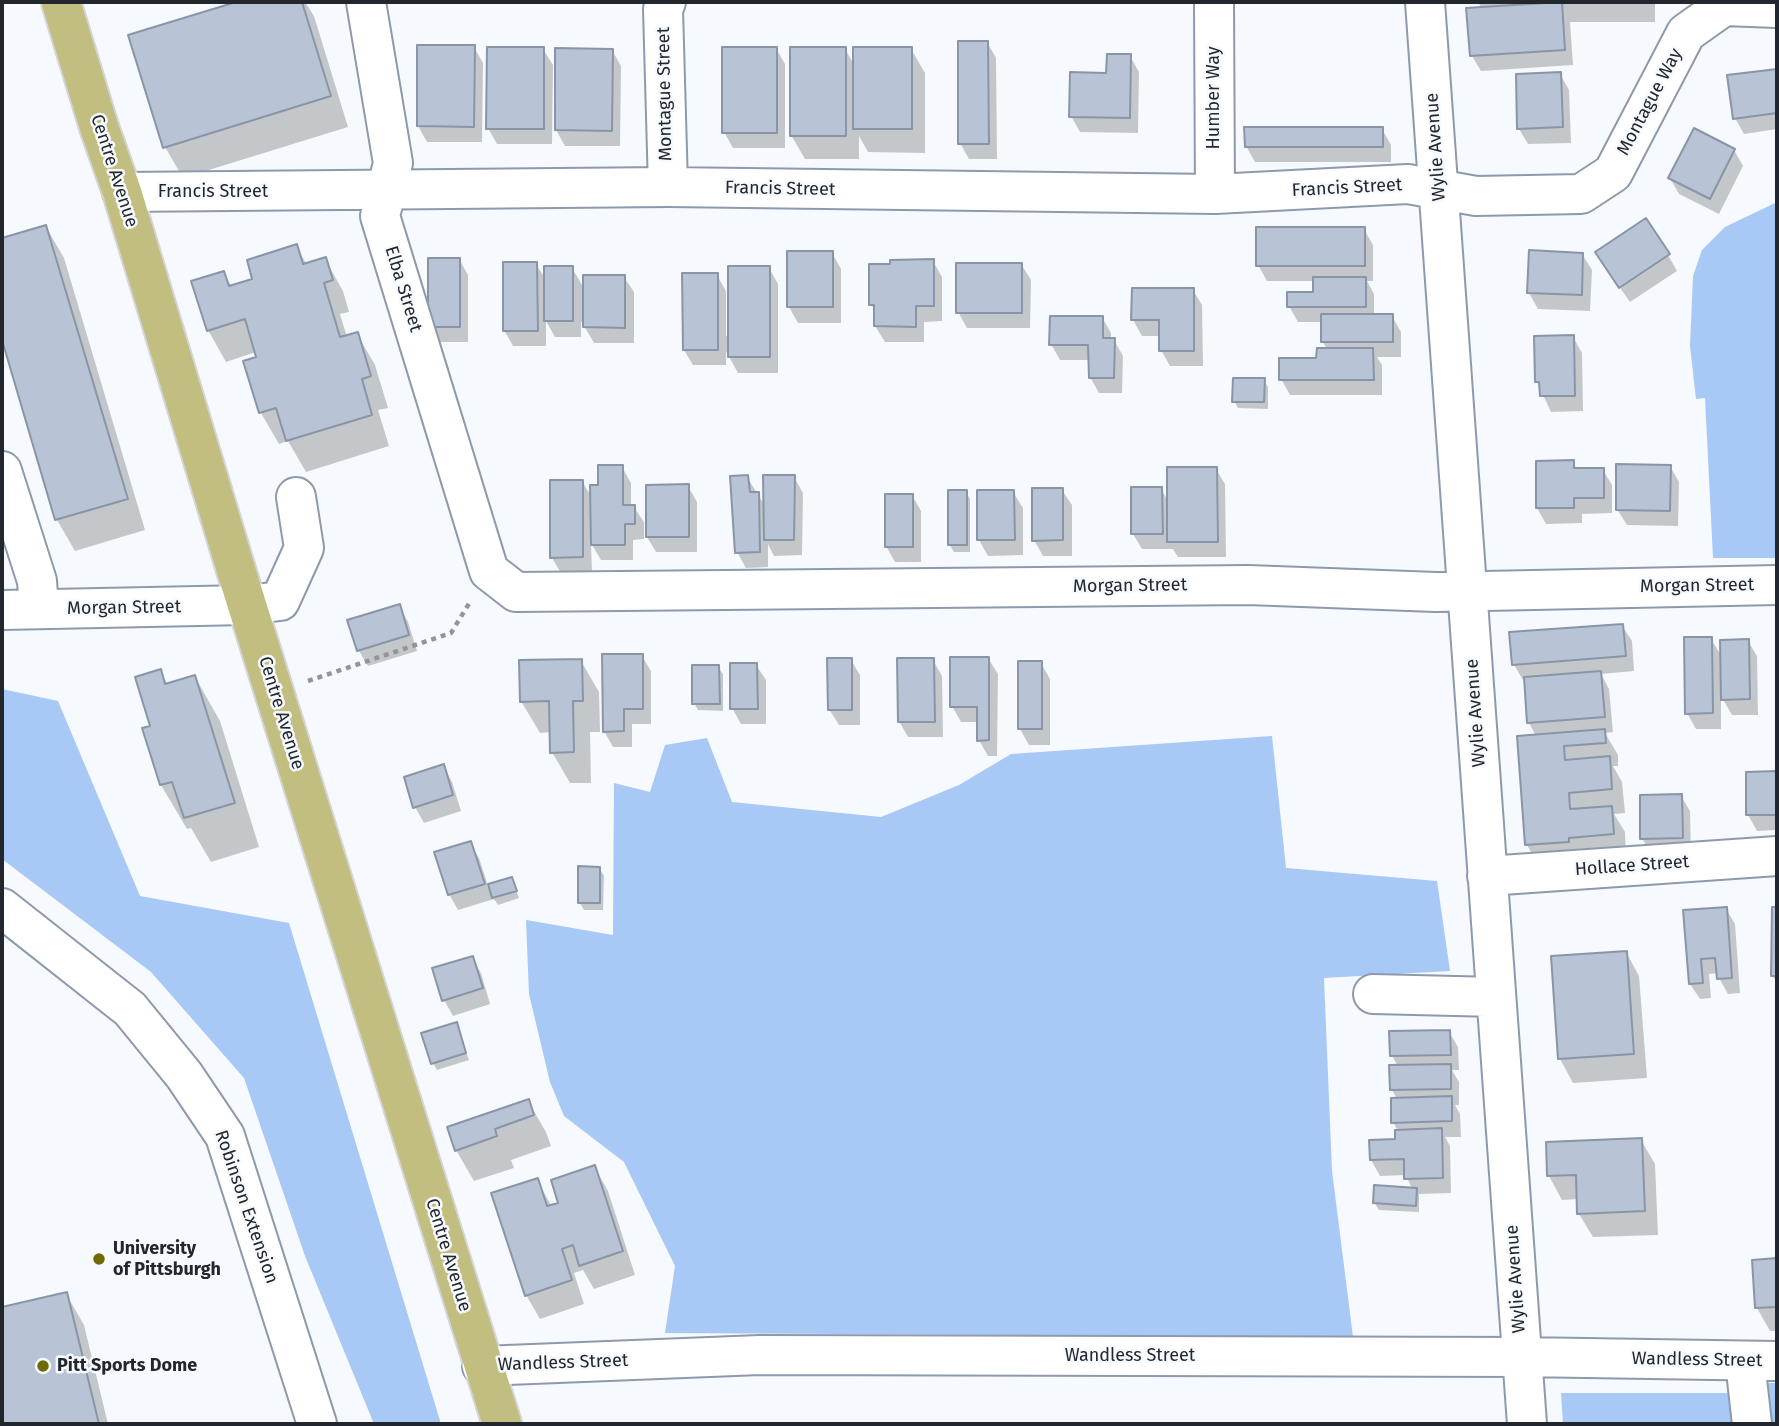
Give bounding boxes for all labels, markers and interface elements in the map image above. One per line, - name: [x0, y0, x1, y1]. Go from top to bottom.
- street label: Montague Street: [653, 27, 677, 161]
- street label: Montague Way: [1613, 45, 1687, 159]
- street label: Humber Way: [1203, 46, 1225, 150]
- street label: Wylie Avenue: [1421, 92, 1451, 202]
- street label: Centre Avenue: [86, 112, 142, 230]
- street label: Francis Street: [1291, 174, 1403, 202]
- street label: Francis Street: [725, 177, 835, 201]
- street label: Francis Street: [158, 181, 268, 203]
- street label: Elba Street: [380, 243, 426, 335]
- street label: Morgan Street: [1073, 574, 1187, 598]
- street label: Morgan Street: [1640, 574, 1754, 598]
- street label: Morgan Street: [67, 596, 181, 620]
- street label: Centre Avenue: [254, 654, 308, 772]
- street label: Wylie Avenue: [1461, 658, 1491, 768]
- street label: Hollace Street: [1574, 851, 1690, 881]
- street label: Robinson Extension: [210, 1127, 282, 1287]
- street label: Centre Avenue: [421, 1196, 475, 1314]
- street label: Wylie Avenue: [1501, 1224, 1531, 1334]
- place label: University of Pittsburgh: [113, 1238, 221, 1280]
- marker: University of Pittsburgh: [91, 1251, 107, 1267]
- street label: Wandless Street: [1065, 1345, 1195, 1367]
- street label: Wandless Street: [1631, 1348, 1763, 1372]
- street label: Wandless Street: [497, 1350, 629, 1376]
- place label: Pitt Sports Dome: [57, 1355, 197, 1377]
- marker: Pitt Sports Dome: [35, 1358, 51, 1374]

